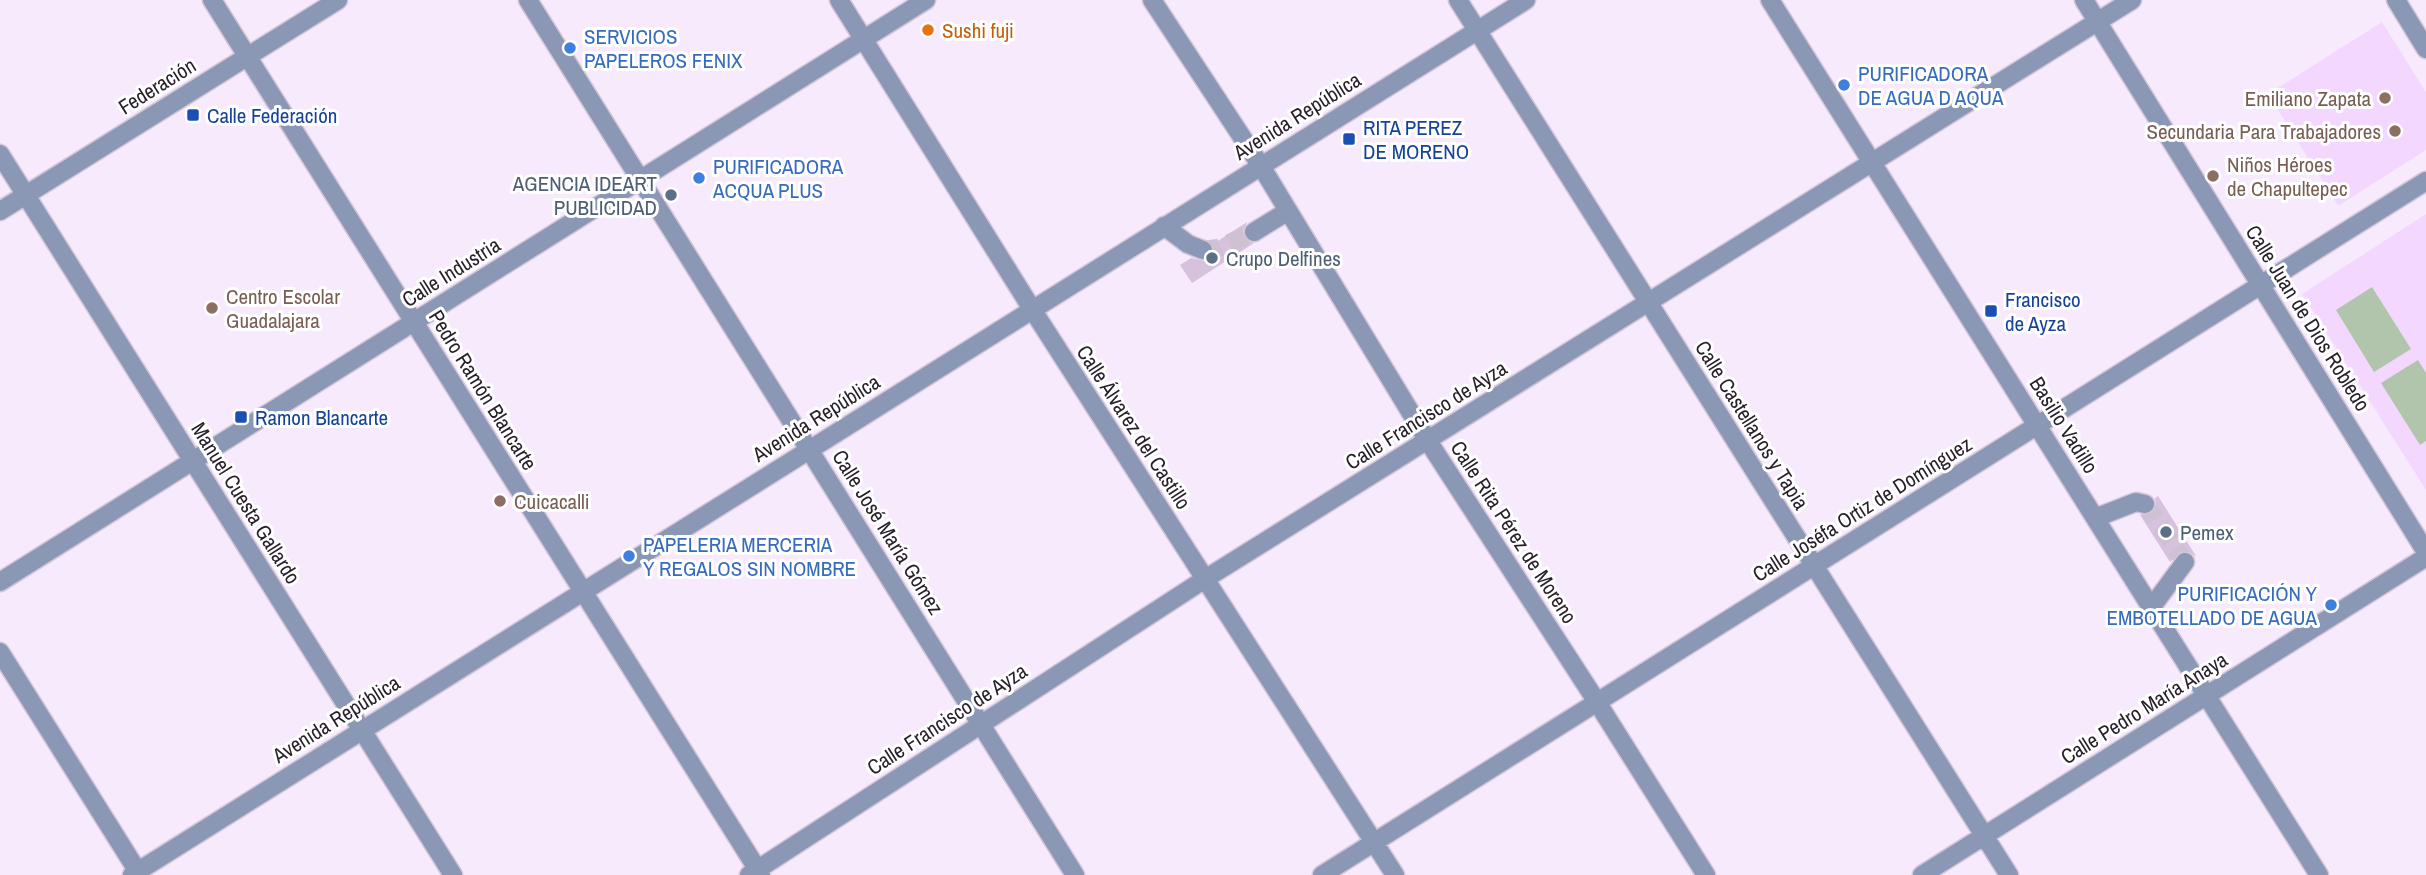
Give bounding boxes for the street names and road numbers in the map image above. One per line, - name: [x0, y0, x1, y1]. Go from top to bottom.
- street label: Federación: [113, 51, 201, 121]
- street label: Avenida República: [1227, 65, 1367, 167]
- street label: Calle Juan de Dios Robledo: [2239, 219, 2377, 417]
- street label: Calle Industria: [396, 230, 506, 314]
- street label: Pedro Ramón Blancarte: [422, 304, 544, 476]
- street label: Calle Castellanos y Tapia: [1688, 335, 1816, 515]
- street label: Calle Álvarez del Castillo: [1070, 339, 1198, 515]
- street label: Calle Francisco de Ayza: [1340, 353, 1513, 476]
- street label: Avenida República: [746, 367, 886, 469]
- street label: Basilio Vadillo: [2023, 371, 2105, 479]
- street label: Manuel Cuesta Gallardo: [185, 417, 307, 589]
- street label: Calle Joséfa Ortiz de Domínguez: [1747, 429, 1978, 589]
- street label: Calle Rita Pérez de Moreno: [1444, 435, 1584, 629]
- street label: Calle José María Gómez: [825, 444, 951, 620]
- street label: Calle Pedro María Anaya: [2055, 645, 2233, 771]
- street label: Calle Francisco de Ayza: [861, 656, 1033, 782]
- street label: Avenida República: [266, 668, 406, 770]

